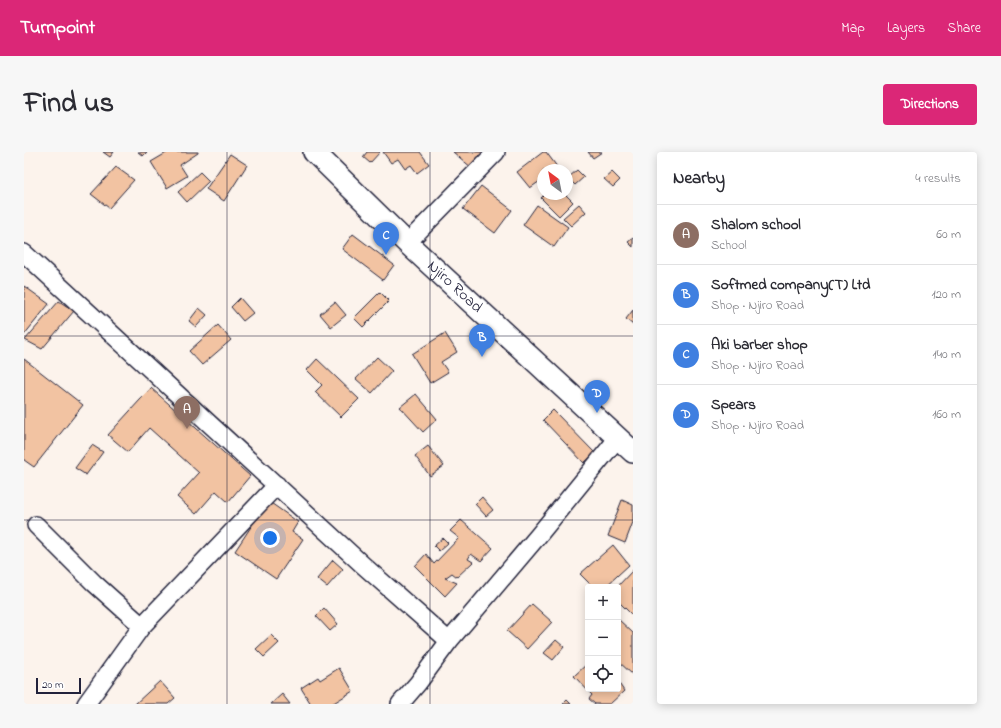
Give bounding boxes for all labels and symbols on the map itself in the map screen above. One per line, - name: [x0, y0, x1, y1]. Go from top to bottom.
- north arrow: [537, 164, 573, 200]
- pin: C: [373, 222, 399, 255]
- street label: Njiro Road: [421, 255, 488, 319]
- pin: B: [469, 324, 495, 357]
- pin: D: [584, 380, 610, 413]
- pin: A: [174, 396, 200, 429]
- your location: [260, 528, 280, 548]
- scale bar: [36, 676, 81, 695]

